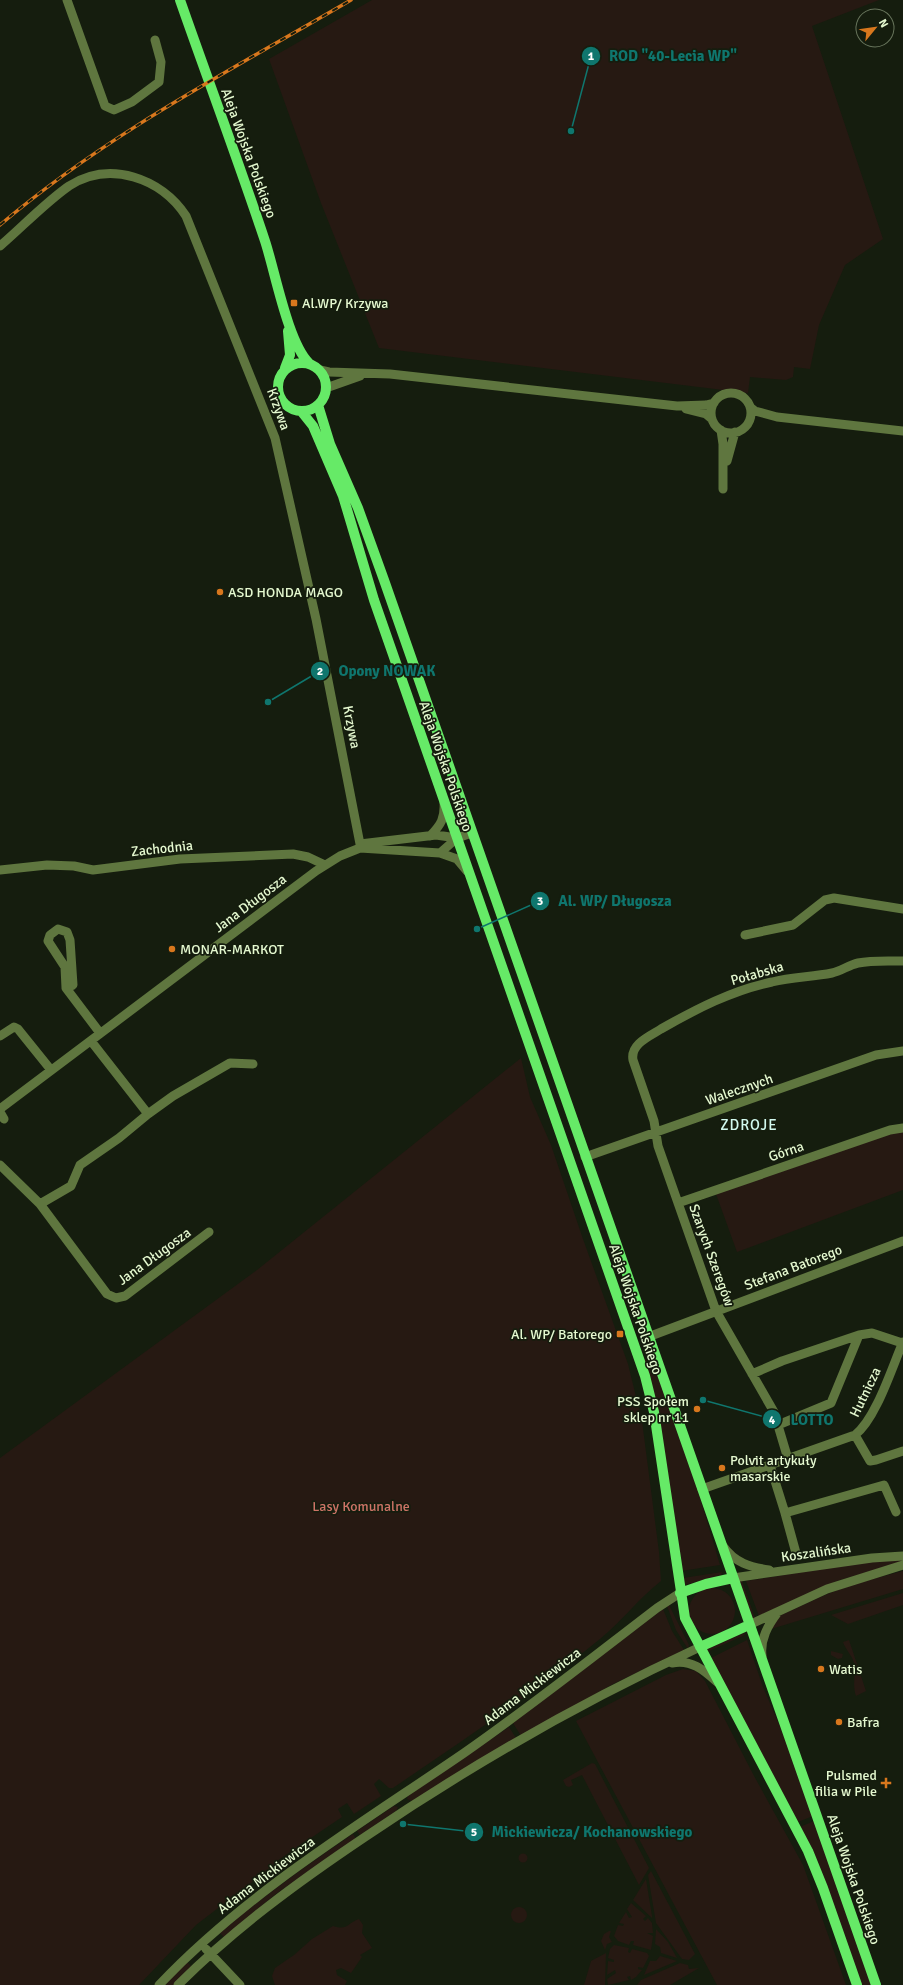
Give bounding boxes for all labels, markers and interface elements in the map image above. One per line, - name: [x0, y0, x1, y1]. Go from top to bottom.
- north arrow: [855, 8, 895, 48]
- text: N: [876, 17, 891, 30]
- callout: ROD "40-Lecia WP": [581, 43, 745, 70]
- text: ROD "40-Lecia WP": [609, 47, 737, 65]
- text: 1: [588, 49, 595, 64]
- street label: Aleja Wojska Polskiego: [217, 86, 280, 220]
- place label: Al.WP/ Krzywa: [302, 295, 388, 312]
- marker: Al.WP/ Krzywa: [289, 298, 299, 308]
- street label: Krzywa: [263, 386, 294, 433]
- place label: ASD HONDA MAGO: [228, 584, 343, 601]
- marker: ASD HONDA MAGO: [215, 587, 225, 597]
- callout: Opony NOWAK: [310, 657, 444, 684]
- text: Opony NOWAK: [338, 662, 436, 680]
- text: 2: [317, 664, 323, 679]
- street label: Aleja Wojska Polskiego: [415, 699, 476, 834]
- street label: Krzywa: [339, 704, 364, 750]
- street label: Zachodnia: [130, 837, 194, 860]
- street label: Jana Długosza: [211, 871, 290, 936]
- callout: Al. WP/ Długosza: [530, 887, 680, 914]
- text: Al. WP/ Długosza: [558, 892, 672, 910]
- text: 3: [537, 894, 543, 909]
- place label: MONAR-MARKOT: [180, 941, 284, 958]
- marker: MONAR-MARKOT: [167, 944, 177, 954]
- street label: Połabska: [729, 958, 786, 989]
- street label: Walecznych: [703, 1070, 775, 1109]
- district label: ZDROJE: [720, 1116, 778, 1134]
- street label: Górna: [766, 1138, 806, 1165]
- street label: Szarych Szeregów: [685, 1202, 738, 1309]
- street label: Jana Długosza: [114, 1224, 194, 1289]
- street label: Stefana Batorego: [742, 1241, 844, 1294]
- street label: Aleja Wojska Polskiego: [605, 1242, 666, 1377]
- place label: Al. WP/ Batorego: [511, 1326, 612, 1343]
- marker: Al. WP/ Batorego: [615, 1329, 625, 1339]
- street label: Hutnicza: [846, 1364, 885, 1420]
- place label: PSS Społem sklep nr 11: [617, 1393, 689, 1426]
- marker: PSS Społem sklep nr 11: [692, 1404, 702, 1414]
- callout: LOTTO: [762, 1406, 841, 1433]
- text: LOTTO: [790, 1411, 834, 1429]
- text: 4: [769, 1413, 776, 1428]
- place label: Polvit artykuły masarskie: [730, 1452, 817, 1485]
- marker: Polvit artykuły masarskie: [717, 1463, 727, 1473]
- park label: Lasy Komunalne: [312, 1498, 410, 1515]
- street label: Koszalińska: [780, 1539, 852, 1566]
- street label: Adama Mickiewicza: [480, 1644, 584, 1729]
- place label: Watis: [829, 1661, 862, 1678]
- marker: Watis: [816, 1664, 826, 1674]
- place label: Bafra: [847, 1714, 880, 1731]
- marker: Bafra: [834, 1717, 844, 1727]
- place label: Pulsmed filia w Pile: [815, 1767, 877, 1800]
- marker: Pulsmed filia w Pile: [880, 1777, 892, 1789]
- street label: Aleja Wojska Polskiego: [823, 1812, 884, 1947]
- callout: Mickiewicza/ Kochanowskiego: [464, 1818, 701, 1845]
- text: Mickiewicza/ Kochanowskiego: [492, 1823, 693, 1841]
- text: 5: [471, 1825, 477, 1840]
- street label: Adama Mickiewicza: [214, 1833, 318, 1918]

